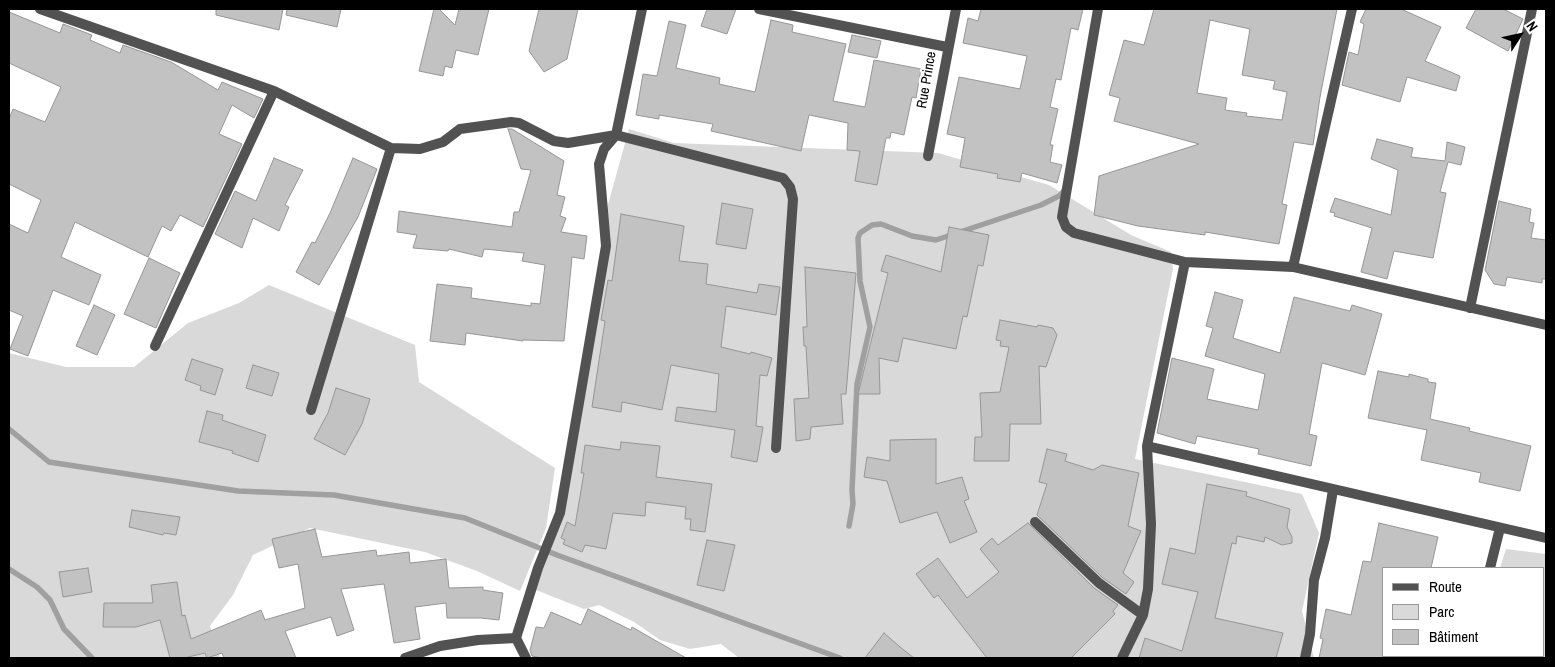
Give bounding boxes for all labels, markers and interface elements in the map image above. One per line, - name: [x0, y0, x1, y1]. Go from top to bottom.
- north arrow: [1495, 10, 1545, 60]
- text: N: [1523, 18, 1542, 35]
- street label: Rue Prince: [914, 50, 940, 110]
- legend: [1382, 567, 1545, 657]
- text: Route: [1429, 576, 1462, 597]
- text: Parc: [1429, 601, 1454, 622]
- text: Bâtiment: [1429, 626, 1478, 647]

